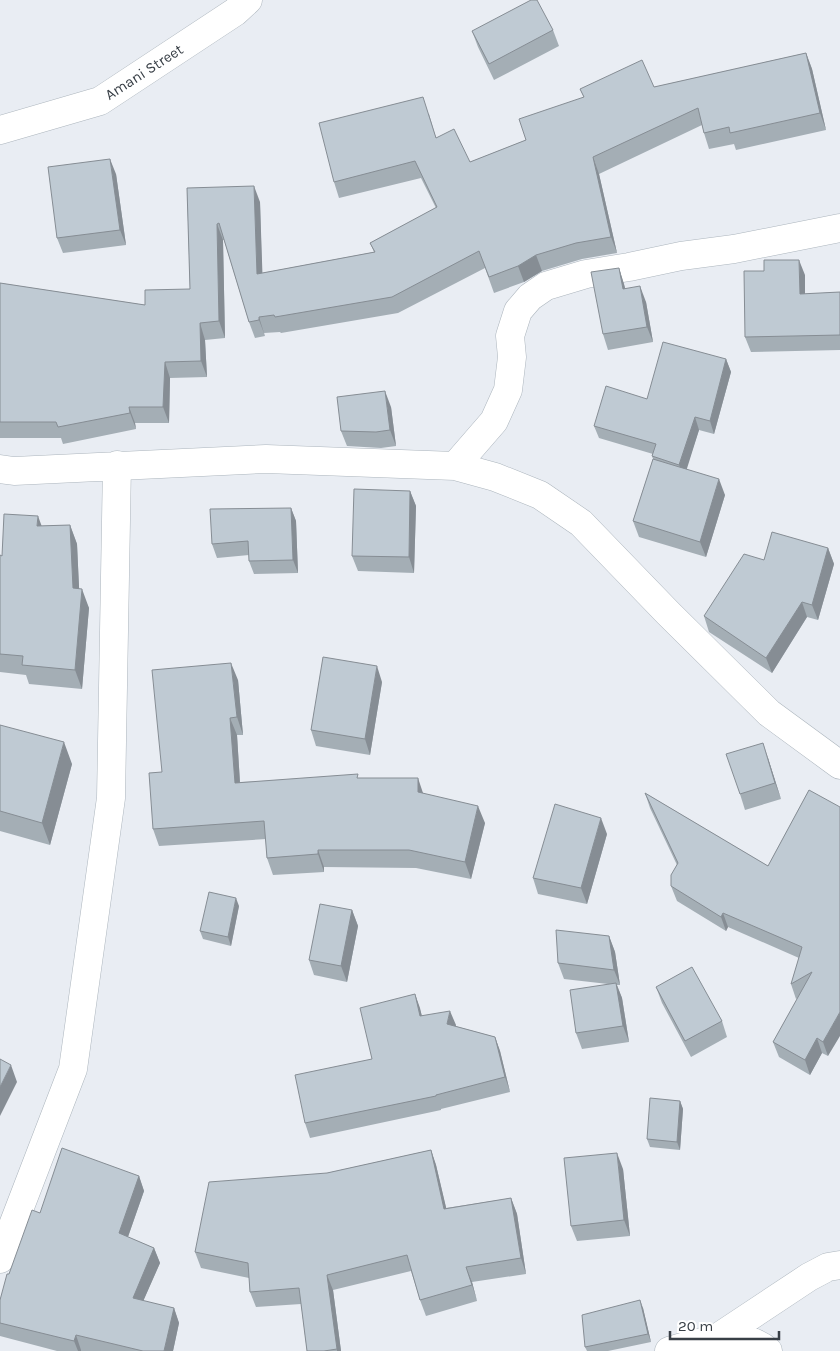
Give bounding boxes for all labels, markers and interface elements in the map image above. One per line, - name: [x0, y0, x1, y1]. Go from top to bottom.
- street label: Amani Street: [102, 40, 187, 104]
- scale bar: [670, 1308, 779, 1340]
- text: 20 m: [678, 1317, 713, 1335]

